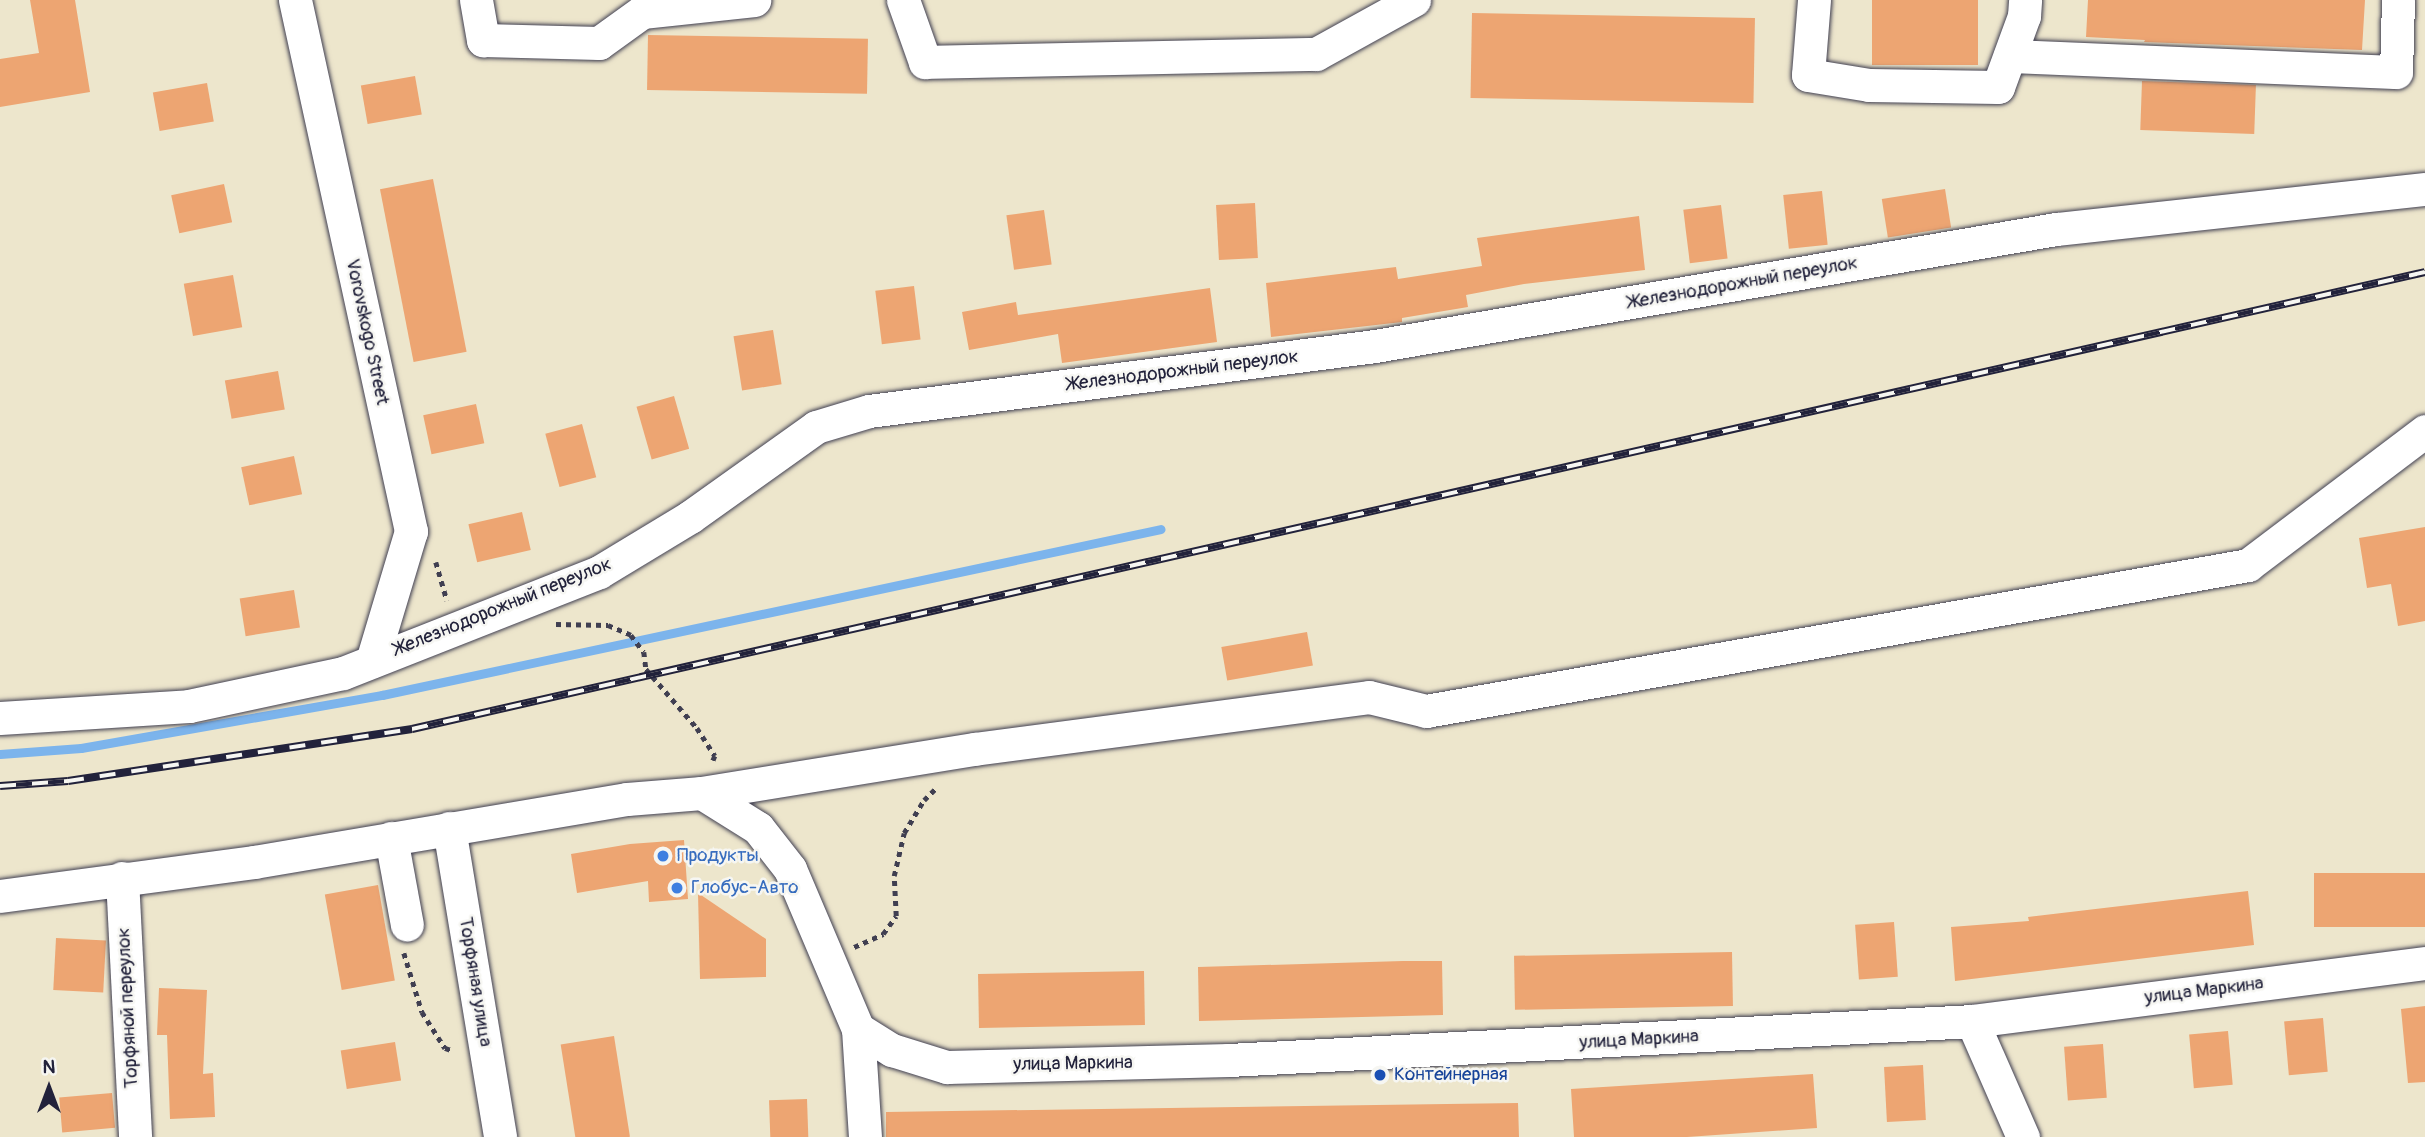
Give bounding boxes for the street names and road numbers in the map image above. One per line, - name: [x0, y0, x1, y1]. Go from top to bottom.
- street label: Железнодорожный переулок: [1627, 252, 1859, 314]
- street label: Vorovskogo Street: [340, 257, 394, 407]
- street label: Железнодорожный переулок: [1066, 346, 1300, 396]
- street label: Железнодорожный переулок: [391, 553, 615, 661]
- street label: Торфяная улица: [454, 916, 496, 1048]
- street label: Торфяной переулок: [112, 927, 144, 1089]
- street label: улица Маркина: [2143, 972, 2265, 1010]
- street label: улица Маркина: [1579, 1025, 1699, 1055]
- street label: улица Маркина: [1013, 1052, 1133, 1076]

